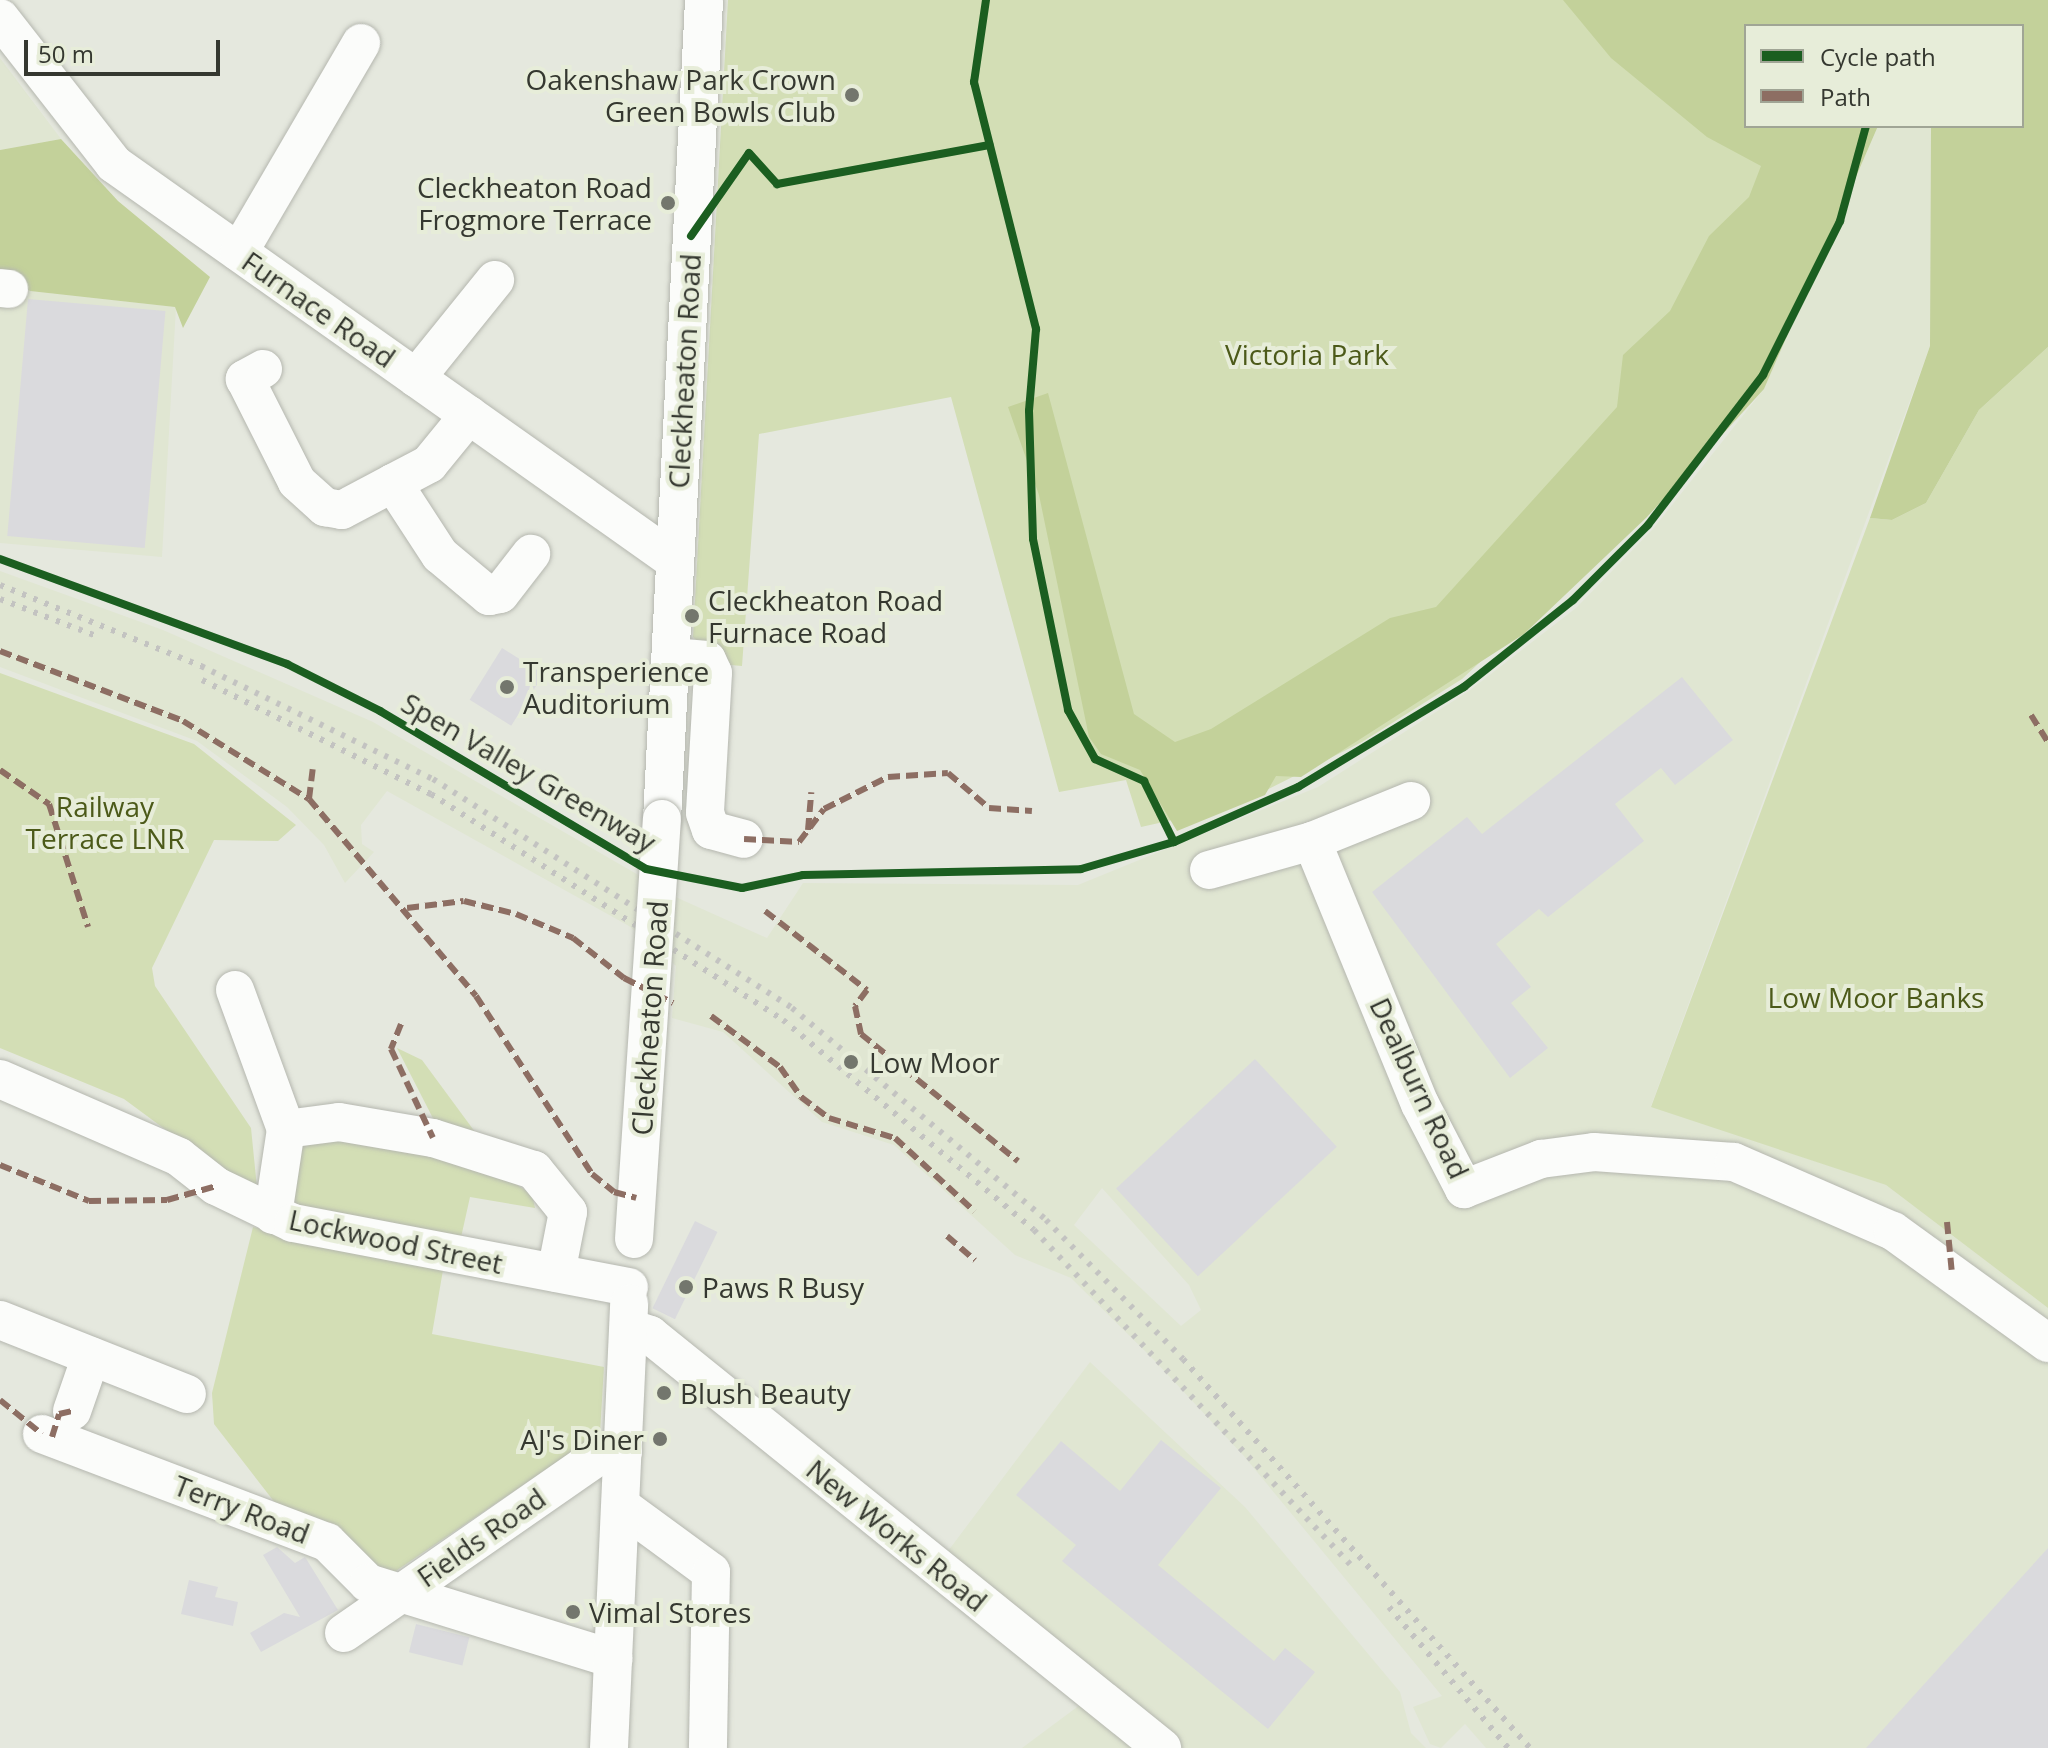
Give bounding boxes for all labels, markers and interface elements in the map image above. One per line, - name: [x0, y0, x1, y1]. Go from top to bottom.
- scale bar: [28, 24, 224, 74]
- legend: [1744, 24, 2024, 128]
- text: 50 m: [38, 37, 94, 70]
- text: Cycle path: [1820, 40, 1936, 73]
- place label: Oakenshaw Park Crown Green Bowls Club: [525, 62, 836, 128]
- text: Path: [1820, 80, 1871, 113]
- marker: Oakenshaw Park Crown Green Bowls Club: [843, 86, 861, 104]
- place label: Cleckheaton Road Frogmore Terrace: [417, 170, 652, 236]
- marker: Cleckheaton Road Frogmore Terrace: [659, 194, 677, 212]
- street label: Furnace Road: [236, 244, 402, 374]
- street label: Cleckheaton Road: [661, 253, 707, 489]
- park label: Victoria Park: [1225, 337, 1389, 371]
- place label: Cleckheaton Road Furnace Road: [708, 583, 943, 649]
- marker: Cleckheaton Road Furnace Road: [683, 607, 701, 625]
- place label: Transperience Auditorium: [523, 654, 709, 720]
- marker: Transperience Auditorium: [498, 678, 516, 696]
- street label: Spen Valley Greenway: [396, 686, 662, 858]
- park label: Railway Terrace LNR: [26, 789, 184, 855]
- street label: Cleckheaton Road: [624, 900, 674, 1136]
- park label: Low Moor Banks: [1768, 980, 1984, 1014]
- street label: Dealburn Road: [1363, 992, 1477, 1184]
- place label: Low Moor: [869, 1045, 1000, 1079]
- marker: Low Moor: [840, 1051, 862, 1073]
- street label: Lockwood Street: [286, 1202, 506, 1280]
- place label: Paws R Busy: [702, 1270, 864, 1304]
- marker: Paws R Busy: [677, 1278, 695, 1296]
- place label: Blush Beauty: [680, 1376, 851, 1410]
- marker: Blush Beauty: [655, 1384, 673, 1402]
- place label: AJ's Diner: [520, 1422, 644, 1456]
- marker: AJ's Diner: [651, 1430, 669, 1448]
- street label: New Works Road: [800, 1452, 994, 1618]
- street label: Terry Road: [170, 1468, 314, 1550]
- street label: Fields Road: [410, 1481, 552, 1593]
- place label: Vimal Stores: [589, 1595, 751, 1629]
- marker: Vimal Stores: [564, 1603, 582, 1621]

